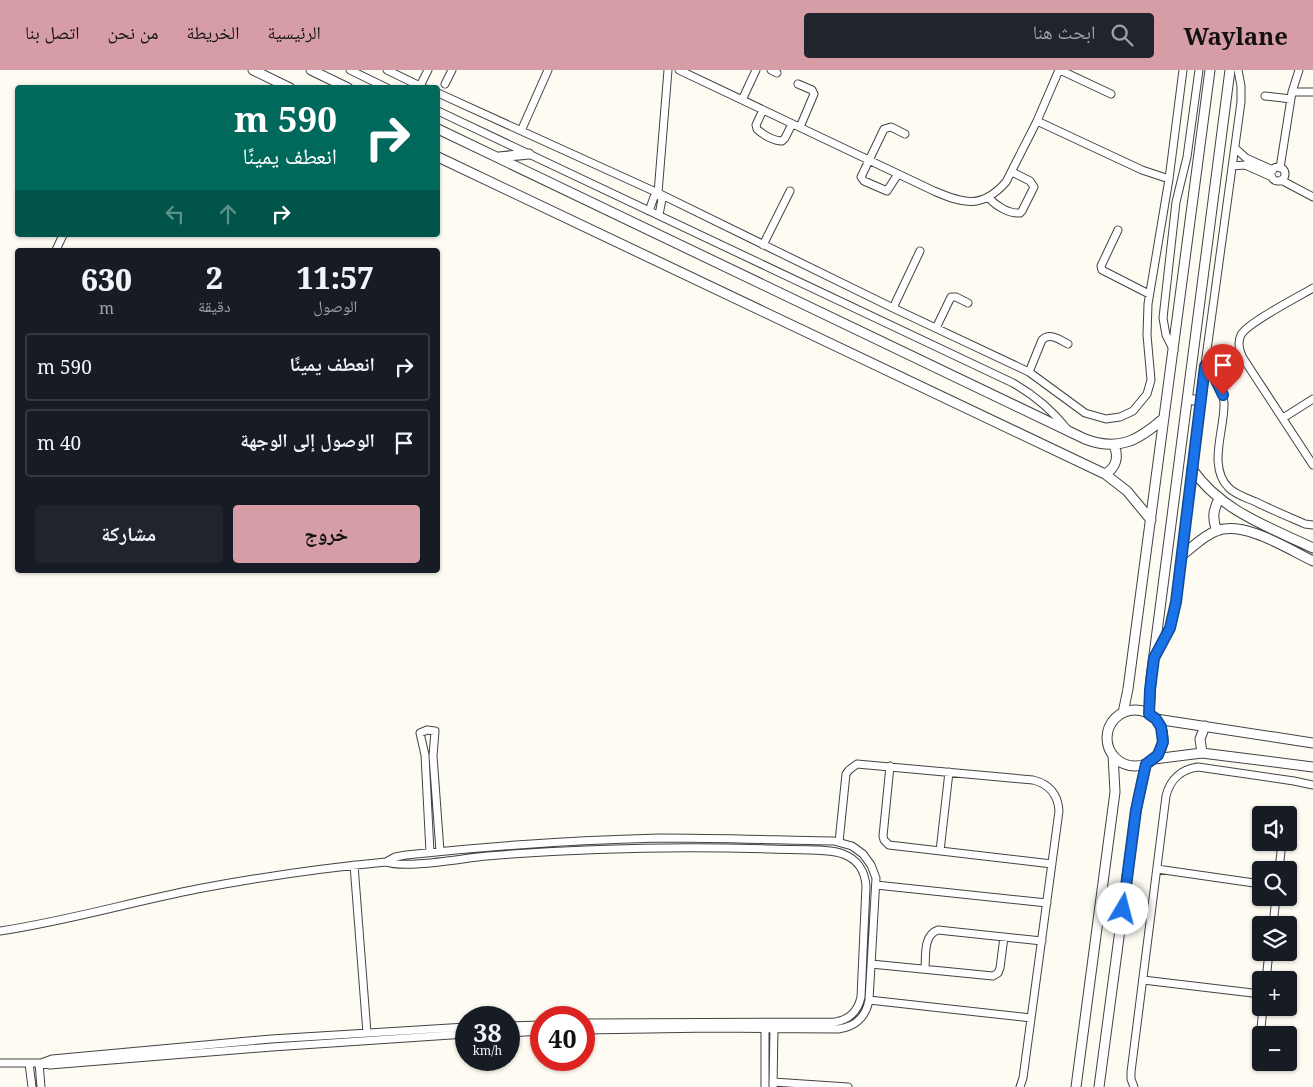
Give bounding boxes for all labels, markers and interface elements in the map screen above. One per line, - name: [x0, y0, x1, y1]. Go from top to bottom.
- search box: [804, 13, 1154, 58]
- text: ابحث هنا: [1033, 19, 1096, 45]
- text: Waylane: [1184, 19, 1288, 52]
- text: اتصل بنا: [25, 20, 80, 44]
- text: من نحن: [108, 20, 158, 44]
- text: الخريطة: [186, 20, 239, 44]
- text: الرئيسية: [267, 20, 321, 44]
- icon: search: [1108, 21, 1136, 49]
- text: 590 m: [234, 95, 337, 142]
- icon: right: [355, 105, 420, 170]
- text: انعطف يمينًا: [243, 140, 337, 170]
- icon: left: [161, 200, 189, 228]
- icon: ahead: [214, 200, 242, 228]
- icon: right: [267, 200, 295, 228]
- text: 2: [206, 257, 223, 298]
- text: 11:57: [297, 257, 374, 298]
- text: 630: [81, 259, 132, 300]
- text: دقيقة: [198, 295, 231, 317]
- text: الوصول: [313, 295, 357, 317]
- text: m: [99, 297, 114, 319]
- pin: [1202, 344, 1244, 395]
- text: انعطف يمينًا: [289, 351, 375, 377]
- icon: arrive: [1209, 351, 1237, 379]
- icon: right: [390, 353, 418, 381]
- text: 590 m: [37, 354, 92, 380]
- text: الوصول إلى الوجهة: [240, 427, 375, 453]
- icon: arrive: [390, 429, 418, 457]
- text: 40 m: [37, 430, 81, 456]
- button: مشاركة: [35, 505, 223, 563]
- button: خروج: [233, 505, 420, 563]
- map controls: [1252, 806, 1297, 1071]
- button: sound: [1252, 806, 1297, 851]
- button: search: [1252, 861, 1297, 906]
- position arrow: [1096, 882, 1148, 934]
- button: layers: [1252, 916, 1297, 961]
- button: +: [1252, 971, 1297, 1016]
- speed limit sign: 40: [530, 1006, 595, 1071]
- text: 38: [473, 1015, 502, 1049]
- button: −: [1252, 1026, 1297, 1071]
- text: km/h: [473, 1042, 502, 1059]

